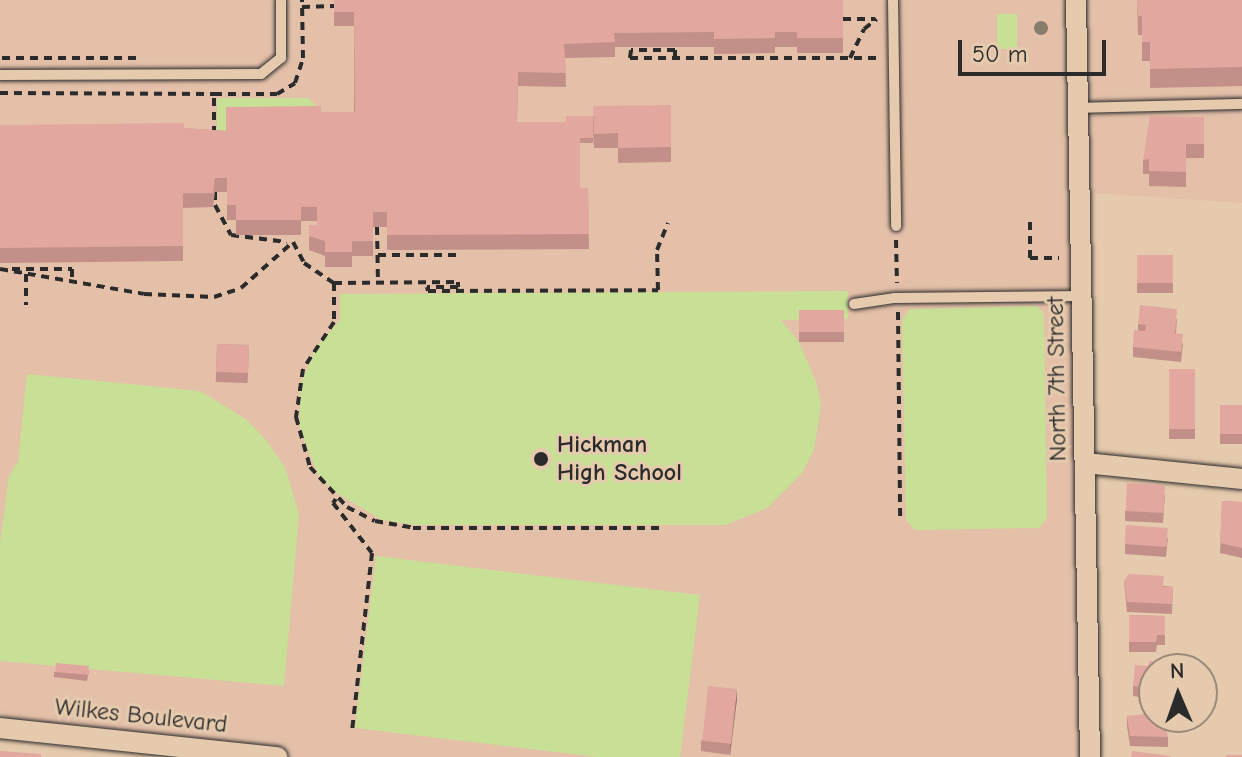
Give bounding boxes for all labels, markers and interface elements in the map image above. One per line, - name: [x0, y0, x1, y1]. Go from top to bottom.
- scale bar: [962, 24, 1110, 74]
- text: 50 m: [972, 40, 1028, 68]
- street label: North 7th Street: [1041, 296, 1073, 462]
- place label: Hickman High School: [557, 431, 682, 487]
- marker: Hickman High School: [532, 450, 550, 468]
- north arrow: [1138, 653, 1218, 733]
- text: N: [1170, 658, 1185, 684]
- street label: Wilkes Boulevard: [53, 693, 229, 739]

